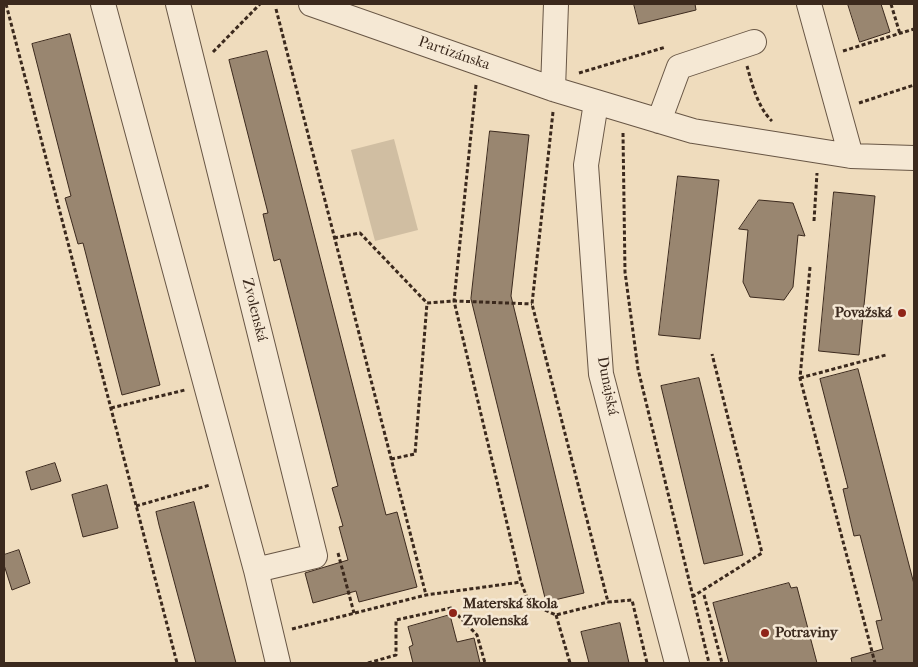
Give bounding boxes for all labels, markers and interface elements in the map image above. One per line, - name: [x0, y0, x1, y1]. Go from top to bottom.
- street label: Partizánska: [416, 33, 492, 75]
- street label: Zvolenská: [237, 276, 271, 344]
- place label: Považská: [835, 304, 892, 322]
- marker: Považská: [896, 307, 908, 319]
- street label: Dunajská: [592, 355, 622, 417]
- place label: Materská škola Zvolenská: [463, 595, 558, 630]
- marker: Materská škola Zvolenská: [447, 607, 459, 619]
- place label: Potraviny: [775, 624, 838, 642]
- marker: Potraviny: [759, 627, 771, 639]

